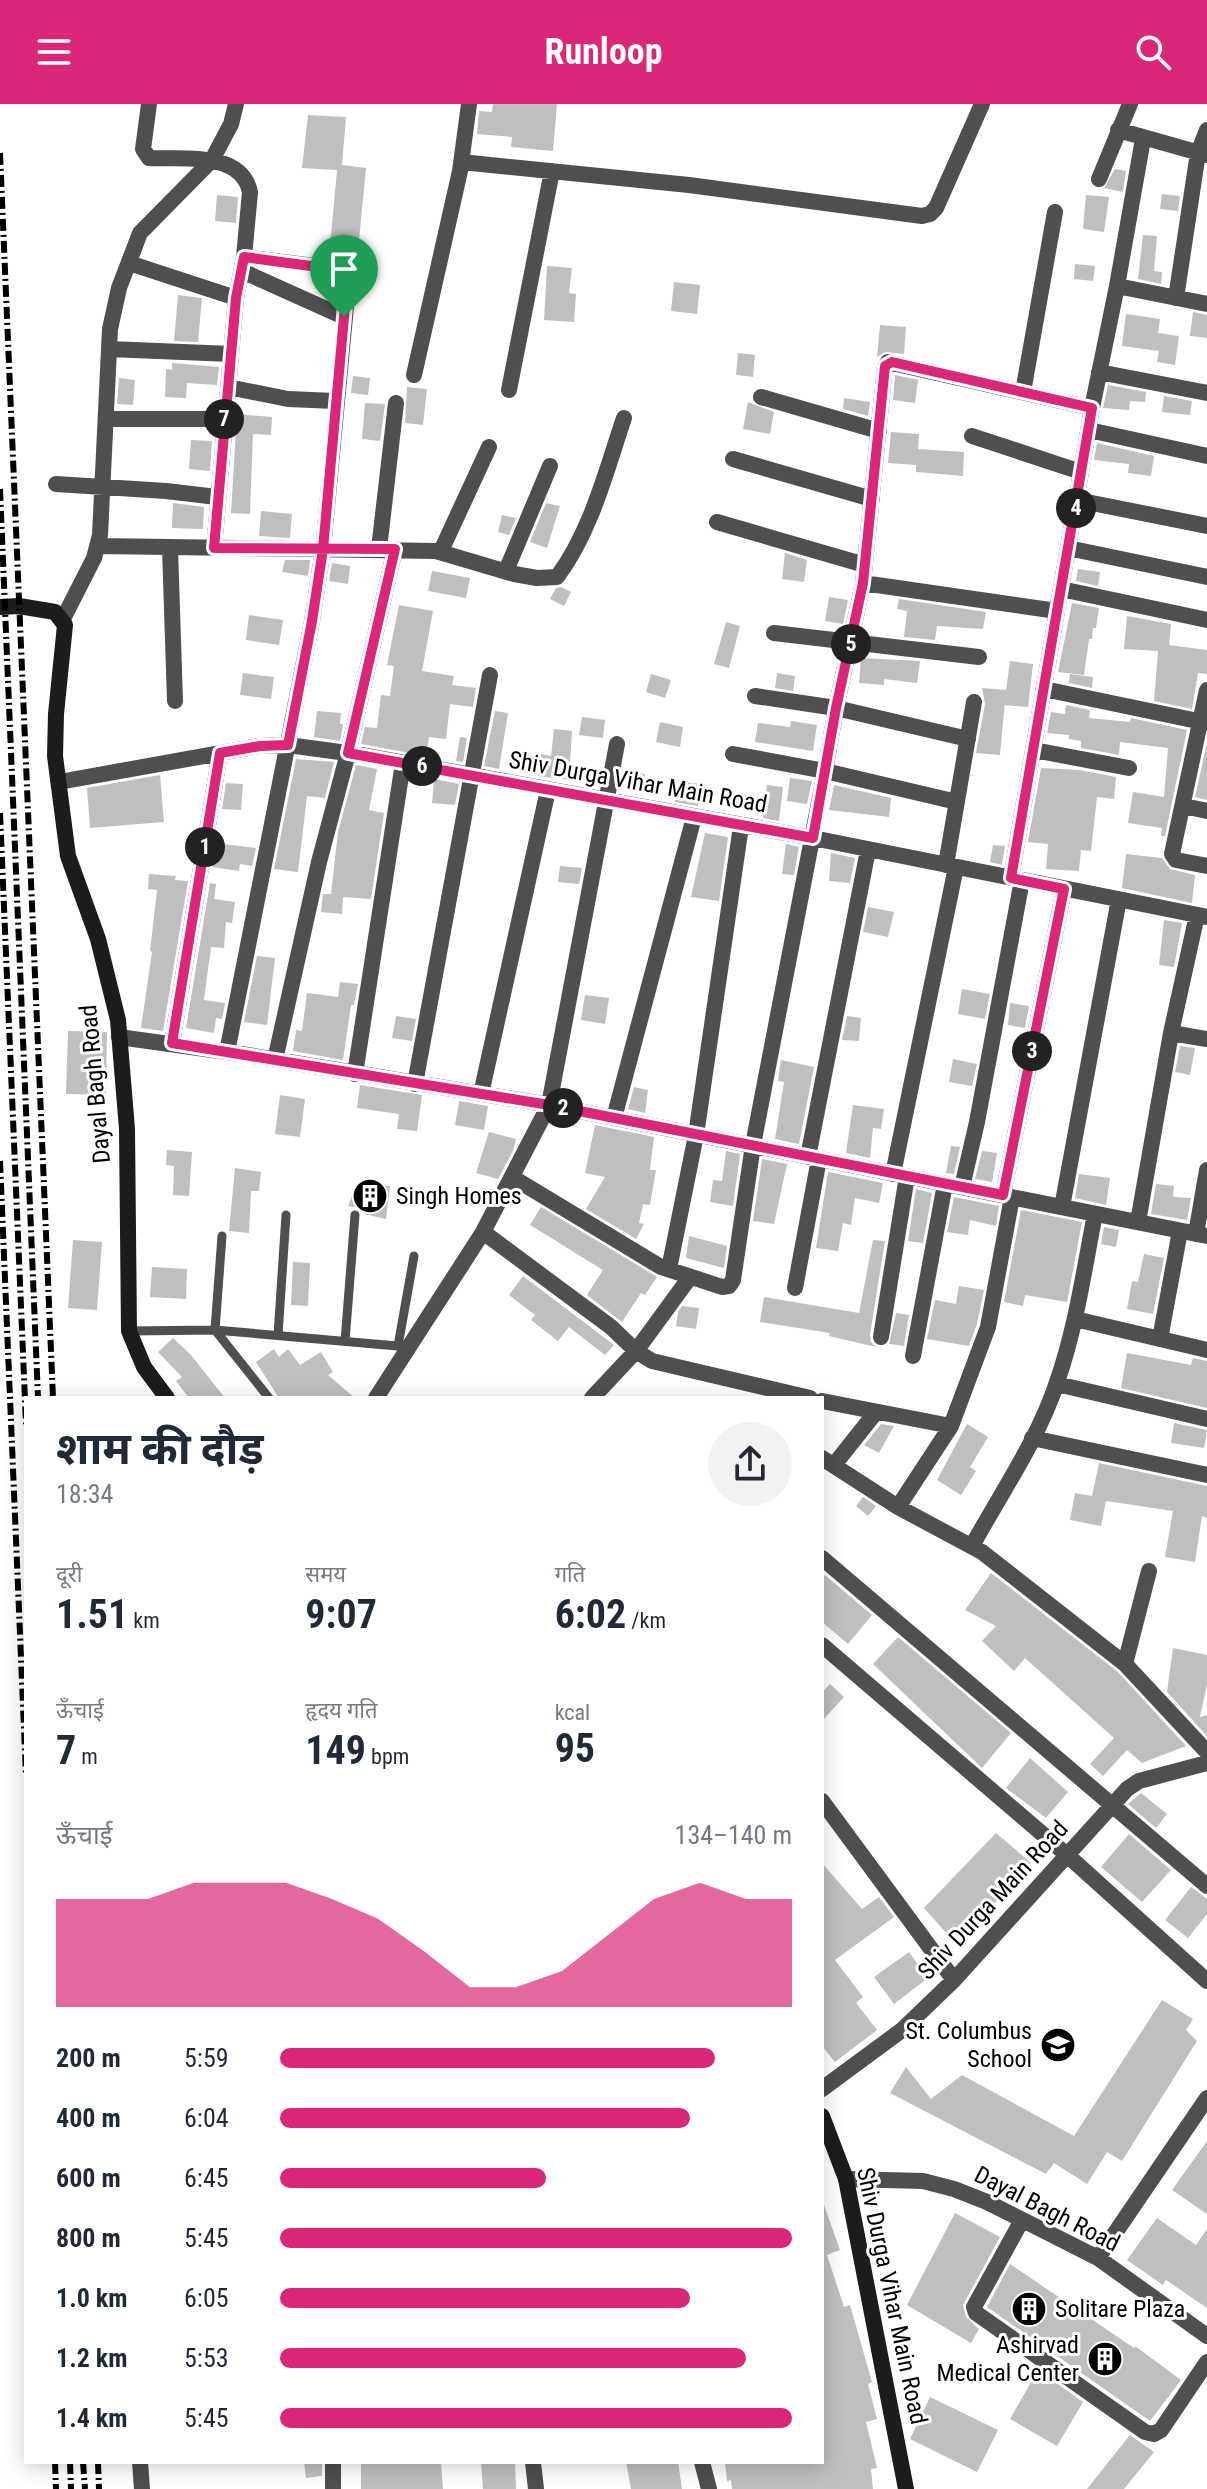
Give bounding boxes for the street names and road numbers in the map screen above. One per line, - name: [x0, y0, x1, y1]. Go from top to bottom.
- street label: Shiv Durga Vihar Main Road: [507, 745, 769, 819]
- street label: Dayal Bagh Road: [74, 1004, 116, 1164]
- street label: Shiv Durga Main Road: [912, 1815, 1074, 1985]
- street label: Dayal Bagh Road: [970, 2160, 1124, 2258]
- street label: Shiv Durga Vihar Main Road: [851, 2165, 933, 2427]

